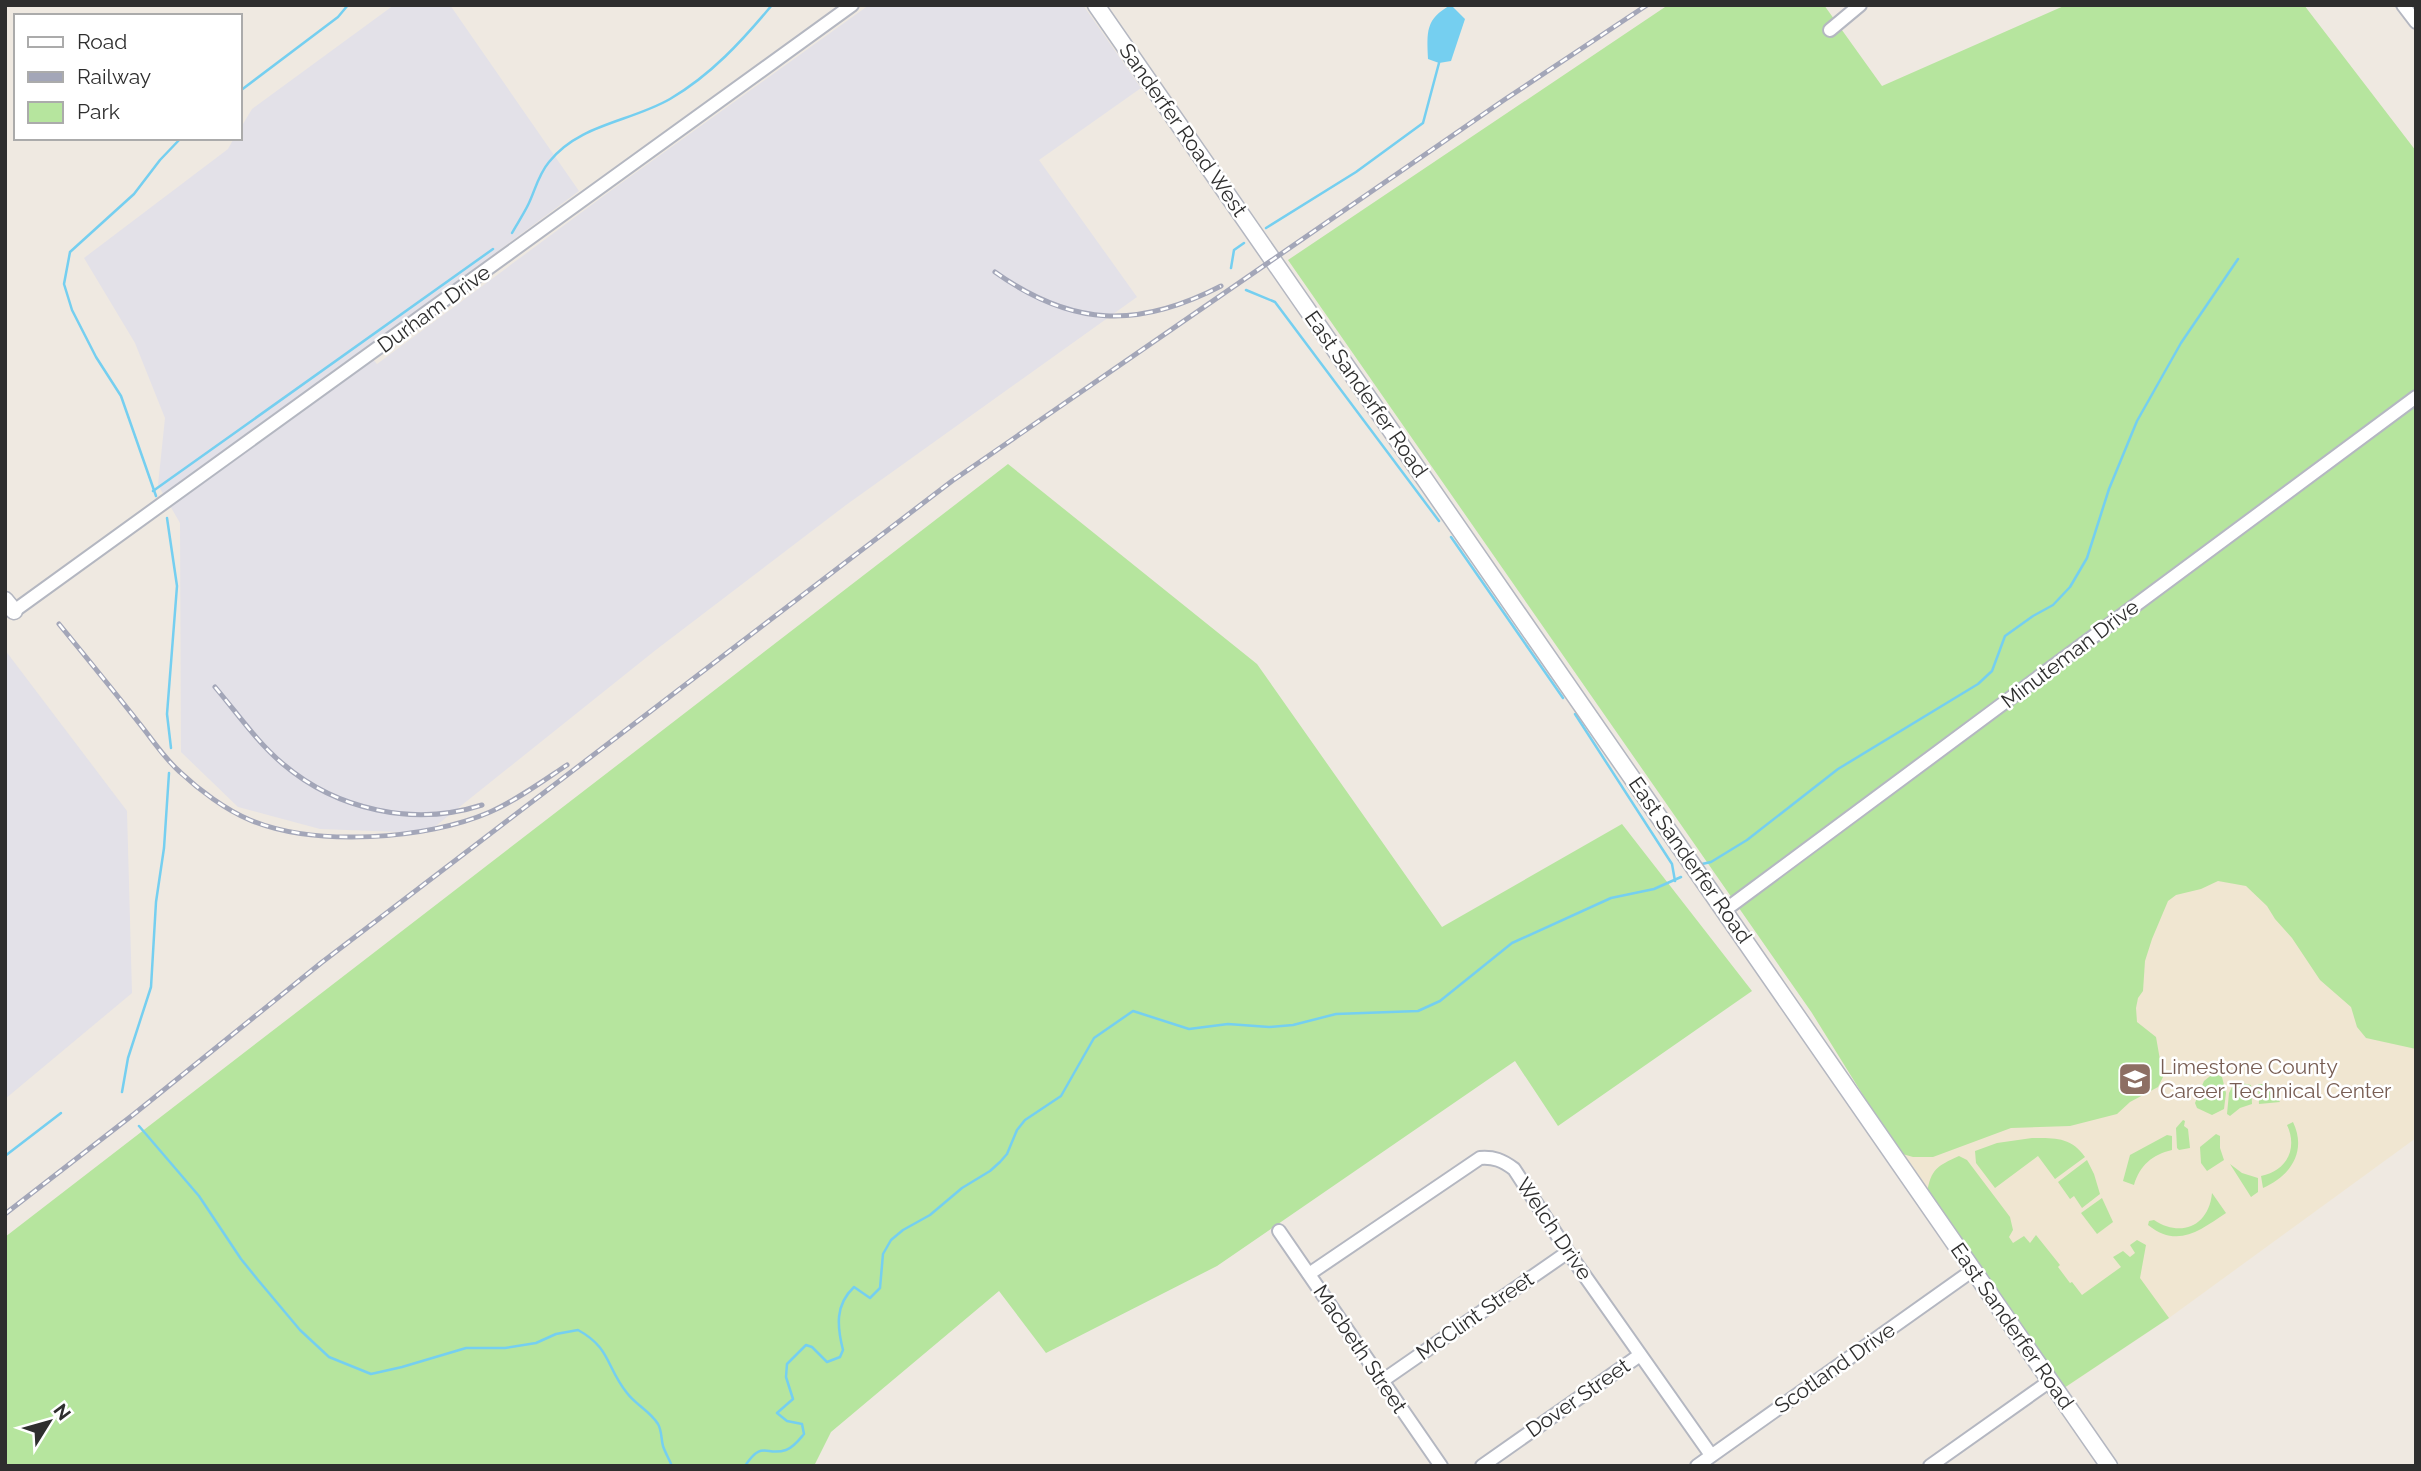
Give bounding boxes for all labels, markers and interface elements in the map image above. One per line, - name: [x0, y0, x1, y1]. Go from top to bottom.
- legend: [14, 14, 242, 140]
- text: Road: [77, 29, 127, 54]
- street label: Sanderfer Road West: [1114, 38, 1253, 221]
- text: Railway: [77, 64, 151, 89]
- text: Park: [77, 99, 120, 124]
- street label: Durham Drive: [372, 259, 495, 358]
- street label: East Sanderfer Road: [1300, 306, 1433, 482]
- street label: Minuteman Drive: [1996, 594, 2143, 713]
- street label: East Sanderfer Road: [1624, 772, 1757, 948]
- place label: Limestone County Career Technical Center: [2160, 1054, 2392, 1103]
- school or university icon: Limestone County Career Technical Center: [2116, 1060, 2154, 1098]
- street label: Welch Drive: [1511, 1173, 1598, 1285]
- street label: East Sanderfer Road: [1946, 1238, 2079, 1414]
- street label: McClint Street: [1411, 1266, 1538, 1365]
- street label: Macbeth Street: [1308, 1280, 1413, 1418]
- street label: Scotland Drive: [1770, 1317, 1900, 1418]
- street label: Dover Street: [1521, 1353, 1634, 1442]
- north arrow: [14, 1387, 84, 1457]
- text: N: [49, 1399, 76, 1424]

